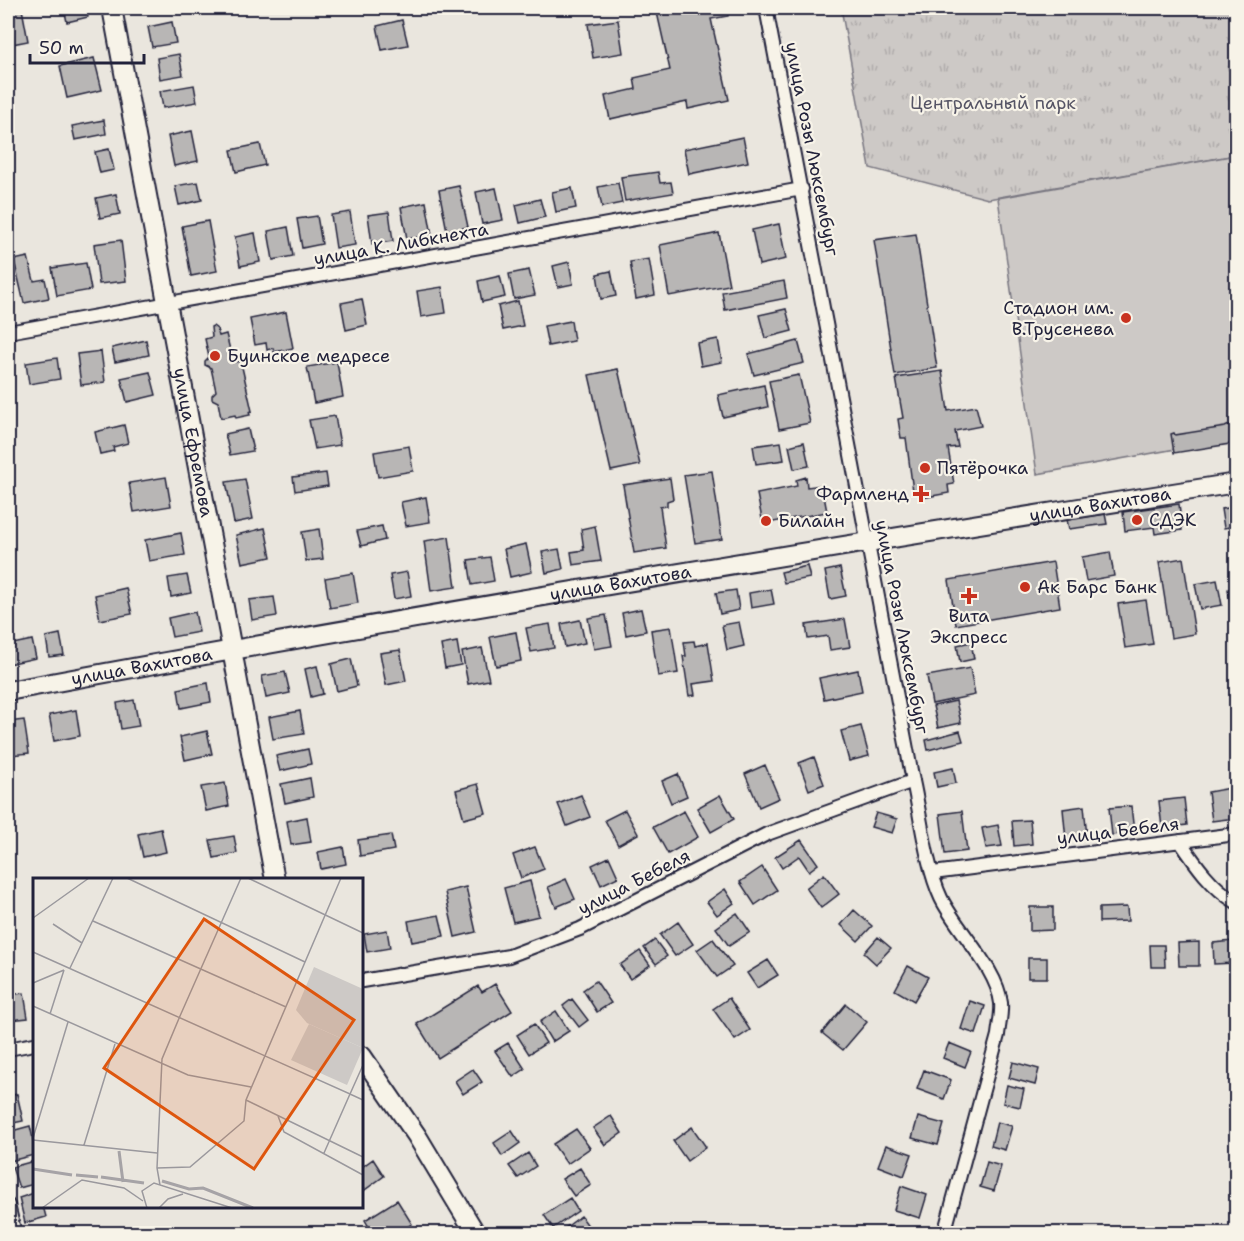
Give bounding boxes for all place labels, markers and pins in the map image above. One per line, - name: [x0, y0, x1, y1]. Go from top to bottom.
- place label: Стадион им. В.Трусенева: [1003, 296, 1114, 341]
- marker: Стадион им. В.Трусенева: [1119, 311, 1133, 325]
- place label: Буинское медресе: [227, 344, 390, 368]
- marker: Буинское медресе: [208, 349, 222, 363]
- place label: Пятёрочка: [937, 456, 1028, 480]
- marker: Пятёрочка: [918, 461, 932, 475]
- place label: Фармленд: [816, 482, 910, 506]
- marker: Фармленд: [914, 487, 928, 501]
- place label: СДЭК: [1149, 508, 1197, 532]
- place label: Билайн: [778, 509, 845, 533]
- marker: СДЭК: [1130, 513, 1144, 527]
- marker: Билайн: [759, 514, 773, 528]
- place label: Ак Барс Банк: [1037, 575, 1157, 599]
- marker: Ак Барс Банк: [1018, 580, 1032, 594]
- marker: Вита Экспресс: [962, 589, 976, 603]
- place label: Вита Экспресс: [930, 604, 1008, 649]

